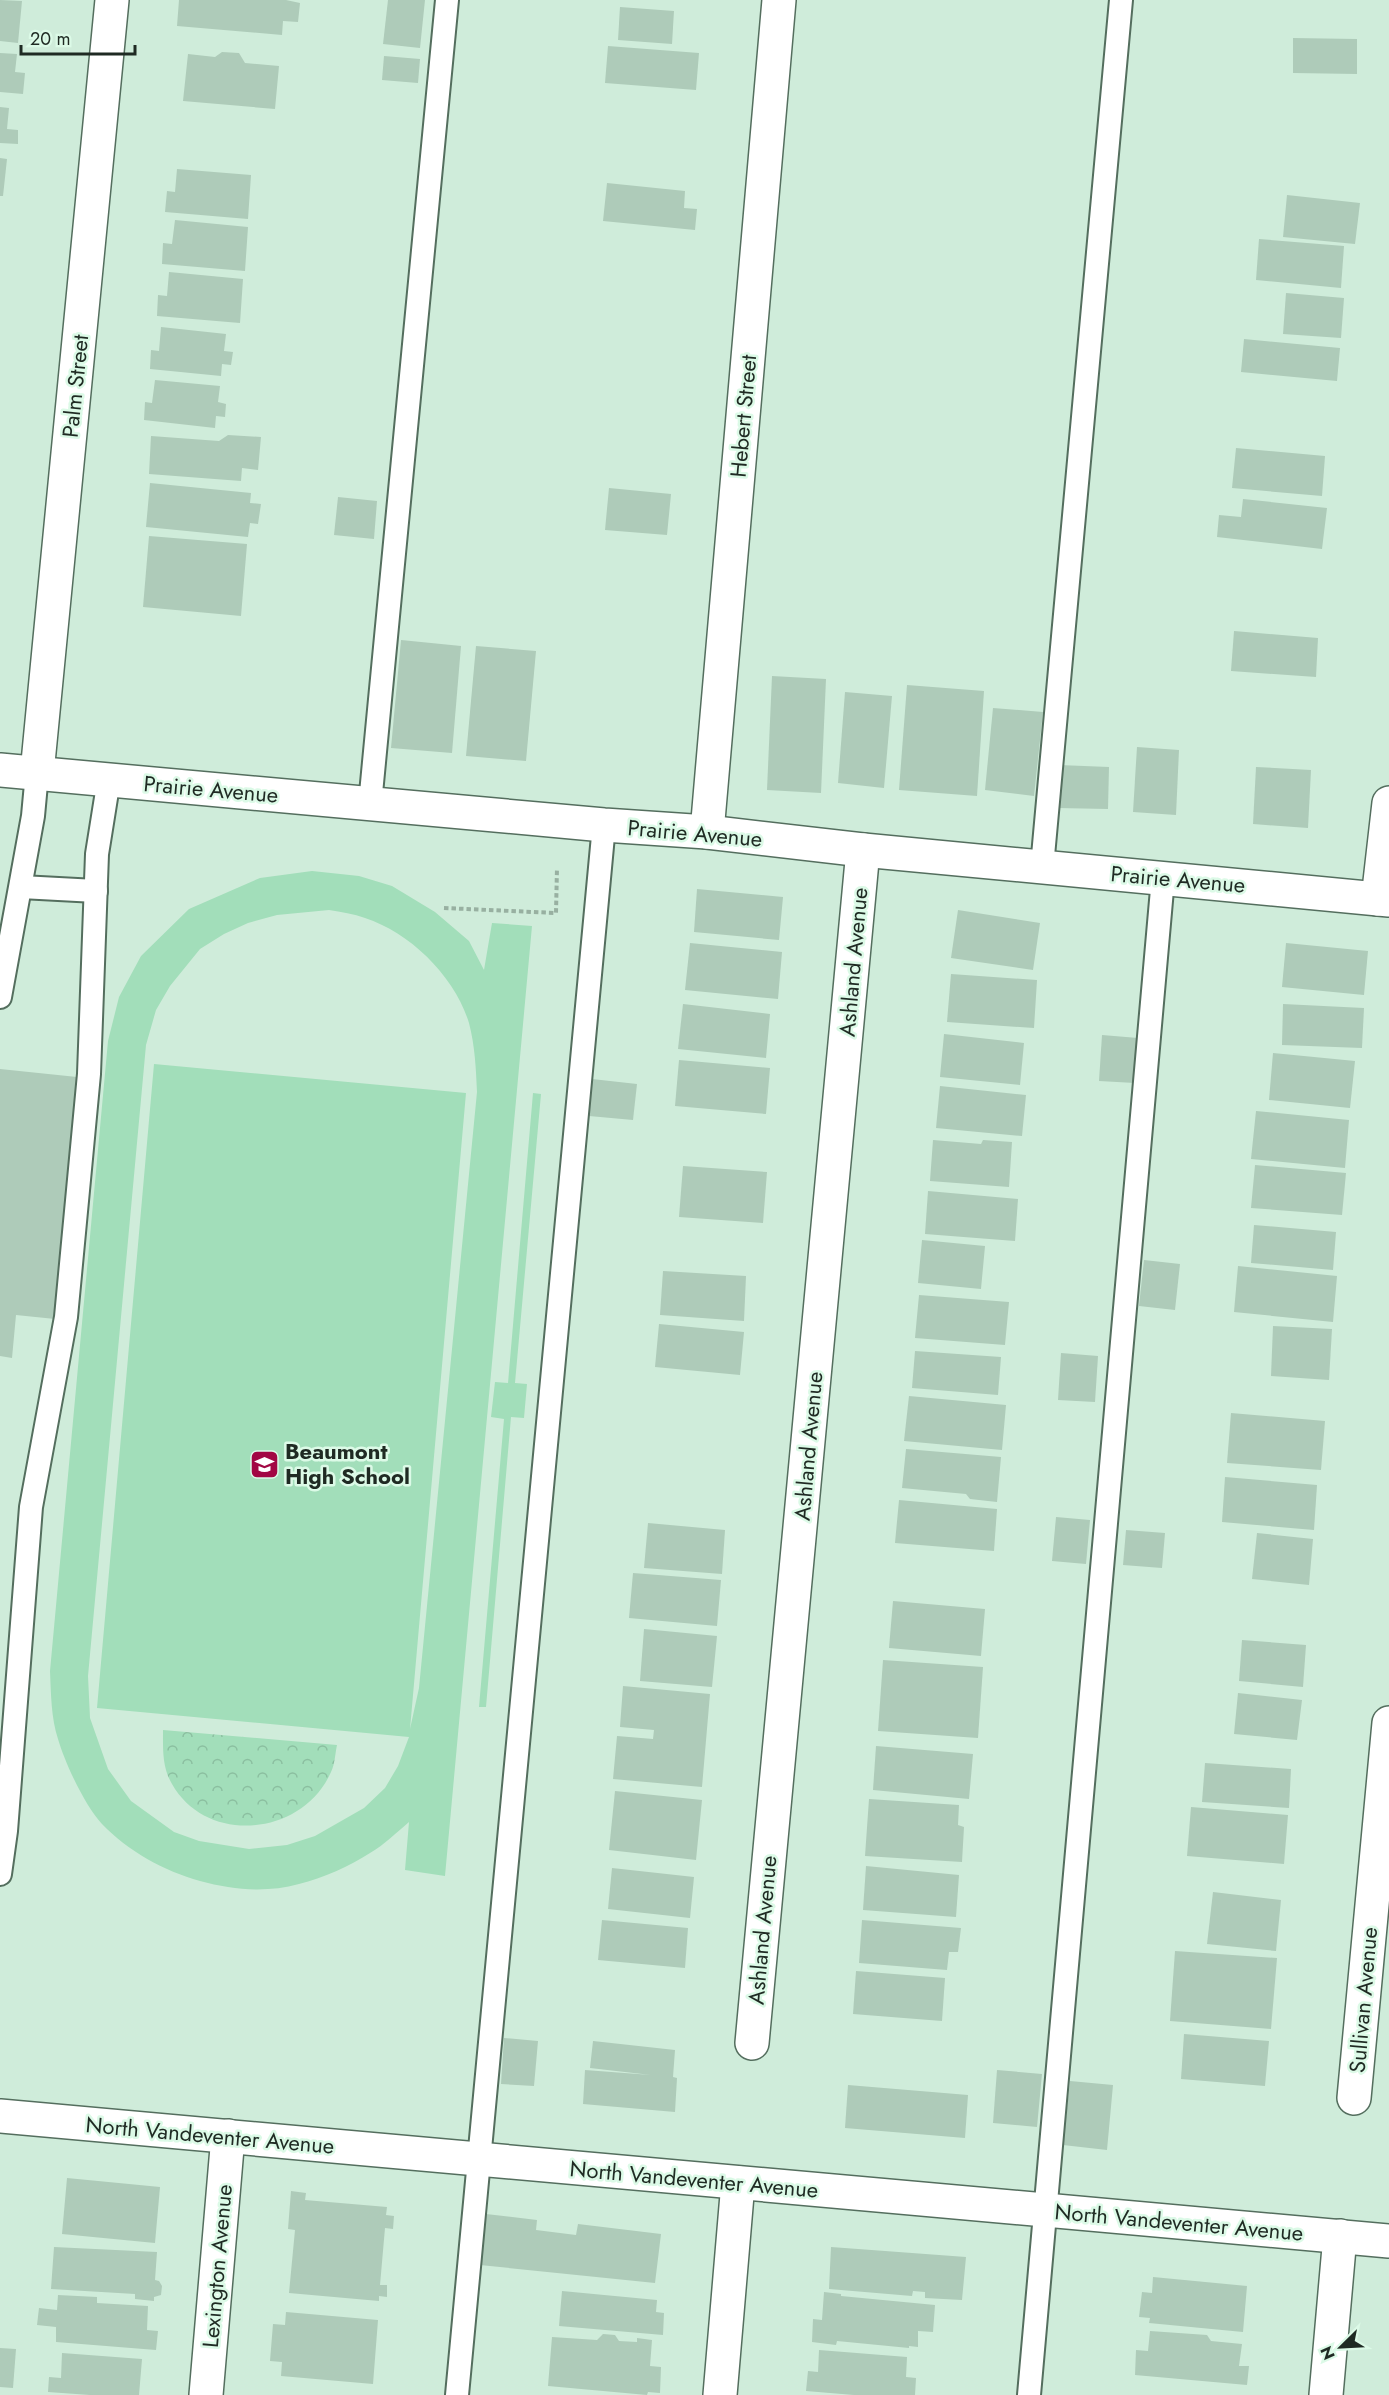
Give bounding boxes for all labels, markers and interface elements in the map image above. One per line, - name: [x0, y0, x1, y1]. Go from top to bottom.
- scale bar: [21, 18, 135, 56]
- text: 20 m: [30, 26, 70, 52]
- street label: Palm Street: [54, 332, 96, 439]
- street label: Hebert Street: [722, 353, 764, 479]
- street label: Prairie Avenue: [142, 767, 280, 811]
- street label: Prairie Avenue: [626, 811, 764, 855]
- street label: Prairie Avenue: [1109, 857, 1247, 901]
- street label: Ashland Avenue: [831, 886, 875, 1038]
- street label: Ashland Avenue: [786, 1370, 830, 1522]
- place label: Beaumont High School: [285, 1435, 410, 1492]
- school or university icon: Beaumont High School: [248, 1448, 280, 1480]
- street label: Ashland Avenue: [740, 1854, 784, 2006]
- street label: Sullivan Avenue: [1341, 1926, 1385, 2074]
- street label: North Vandeventer Avenue: [84, 2108, 336, 2162]
- street label: North Vandeventer Avenue: [568, 2152, 820, 2206]
- street label: Lexington Avenue: [194, 2183, 240, 2349]
- street label: North Vandeventer Avenue: [1053, 2195, 1305, 2249]
- north arrow: [1311, 2317, 1371, 2377]
- text: N: [1315, 2342, 1341, 2363]

